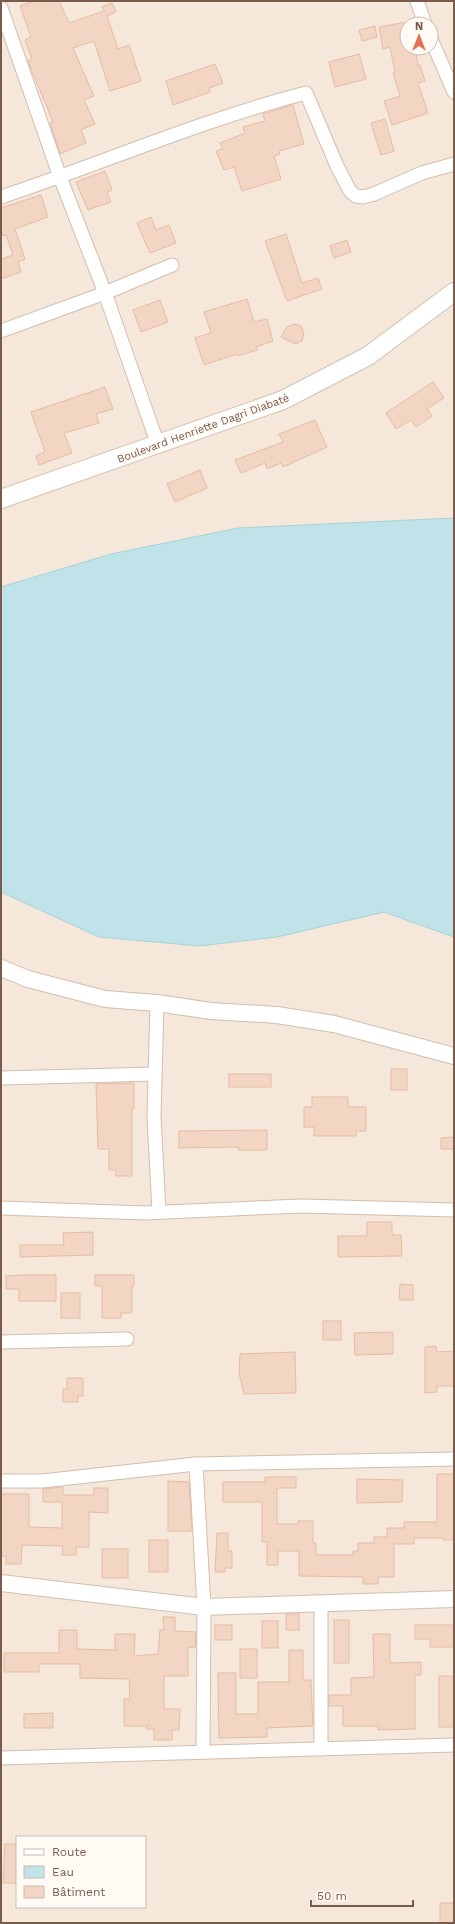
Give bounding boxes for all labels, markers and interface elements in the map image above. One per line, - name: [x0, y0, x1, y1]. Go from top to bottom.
- north arrow: [399, 16, 439, 56]
- text: N: [415, 20, 423, 33]
- street label: Boulevard Henriette Dagri Diabaté: [115, 391, 291, 466]
- legend: [16, 1836, 146, 1908]
- text: Route: [52, 1845, 86, 1859]
- text: Eau: [52, 1865, 74, 1879]
- scale bar: [311, 1882, 413, 1908]
- text: Bâtiment: [52, 1885, 105, 1899]
- text: 50 m: [317, 1889, 347, 1903]

